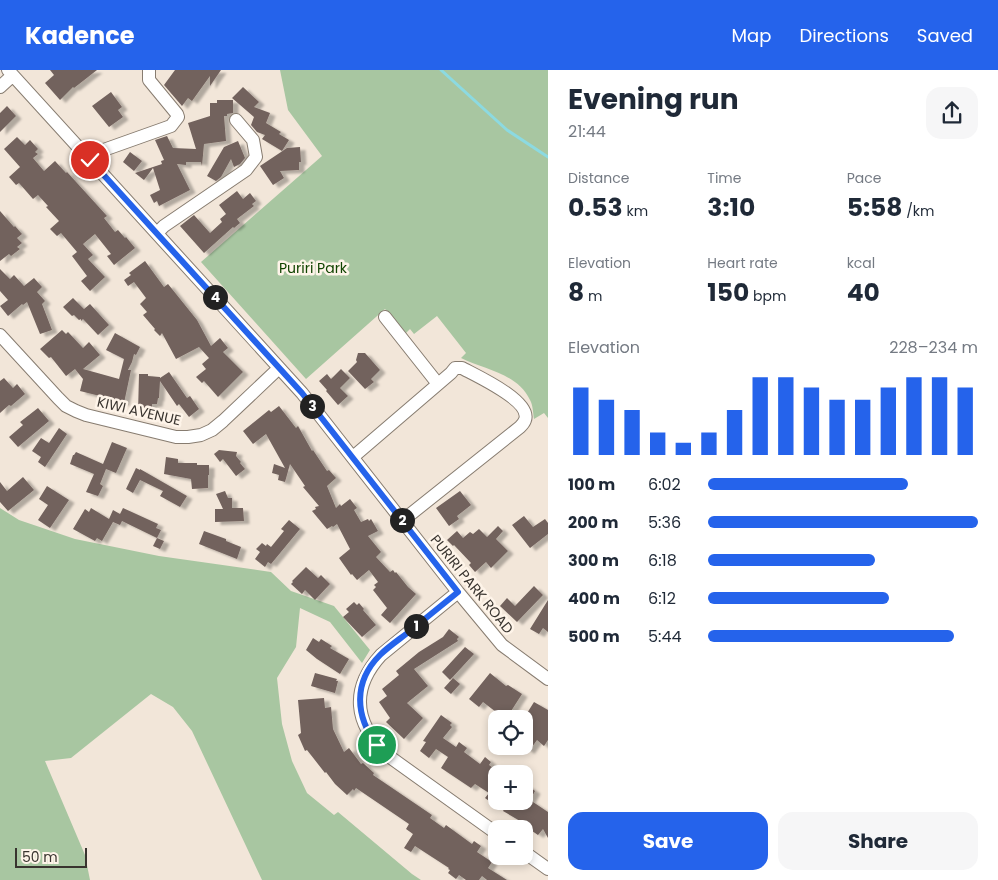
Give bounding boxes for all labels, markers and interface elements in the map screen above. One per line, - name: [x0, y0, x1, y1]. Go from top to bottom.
- text: Kadence: [25, 19, 135, 52]
- text: Map: [732, 23, 771, 48]
- text: Directions: [799, 23, 889, 48]
- text: Saved: [917, 23, 973, 48]
- text: Evening run: [568, 80, 739, 119]
- button: share: [926, 87, 978, 139]
- text: 21:44: [568, 120, 606, 143]
- pin: [69, 139, 111, 181]
- icon: check: [76, 146, 104, 174]
- text: Distance: [568, 168, 629, 188]
- text: Time: [707, 168, 741, 188]
- text: Pace: [847, 168, 881, 188]
- text: 0.53: [568, 190, 623, 225]
- text: 3:10: [707, 190, 755, 225]
- text: 5:58: [847, 190, 902, 225]
- text: km: [623, 201, 648, 221]
- text: /km: [902, 201, 935, 221]
- text: Elevation: [568, 253, 631, 273]
- text: Heart rate: [707, 253, 778, 273]
- text: kcal: [847, 253, 875, 273]
- park label: Puriri Park: [279, 258, 348, 278]
- text: 8: [568, 275, 584, 310]
- text: 150: [707, 275, 749, 310]
- text: 40: [847, 275, 880, 310]
- pin: 4: [202, 284, 228, 310]
- text: m: [584, 286, 602, 306]
- text: bpm: [749, 286, 786, 306]
- text: 4: [211, 287, 220, 307]
- text: Elevation: [568, 336, 640, 359]
- text: 228–234 m: [889, 336, 978, 359]
- street label: KIWI AVENUE: [95, 392, 183, 430]
- pin: 3: [300, 394, 324, 418]
- text: 3: [308, 396, 317, 416]
- text: 100 m: [568, 473, 615, 496]
- text: 6:02: [648, 473, 681, 496]
- pin: 2: [390, 508, 414, 532]
- text: 2: [399, 510, 407, 530]
- text: 200 m: [568, 511, 618, 534]
- text: 5:36: [648, 511, 681, 534]
- street label: PURIRI PARK ROAD: [426, 530, 518, 638]
- text: 300 m: [568, 549, 619, 572]
- text: 6:18: [648, 549, 677, 572]
- text: 400 m: [568, 587, 620, 610]
- text: 6:12: [648, 587, 676, 610]
- pin: 1: [404, 614, 428, 638]
- text: 1: [414, 616, 419, 636]
- text: 500 m: [568, 625, 620, 648]
- text: 5:44: [648, 625, 682, 648]
- map controls: [488, 710, 533, 865]
- button: locate: [488, 710, 533, 755]
- pin: [356, 724, 398, 766]
- icon: arrive: [363, 731, 391, 759]
- button: +: [488, 765, 533, 810]
- button: Save: [568, 812, 768, 870]
- button: Share: [778, 812, 978, 870]
- button: −: [488, 820, 533, 865]
- scale bar: [15, 845, 88, 868]
- text: 50 m: [22, 847, 58, 867]

